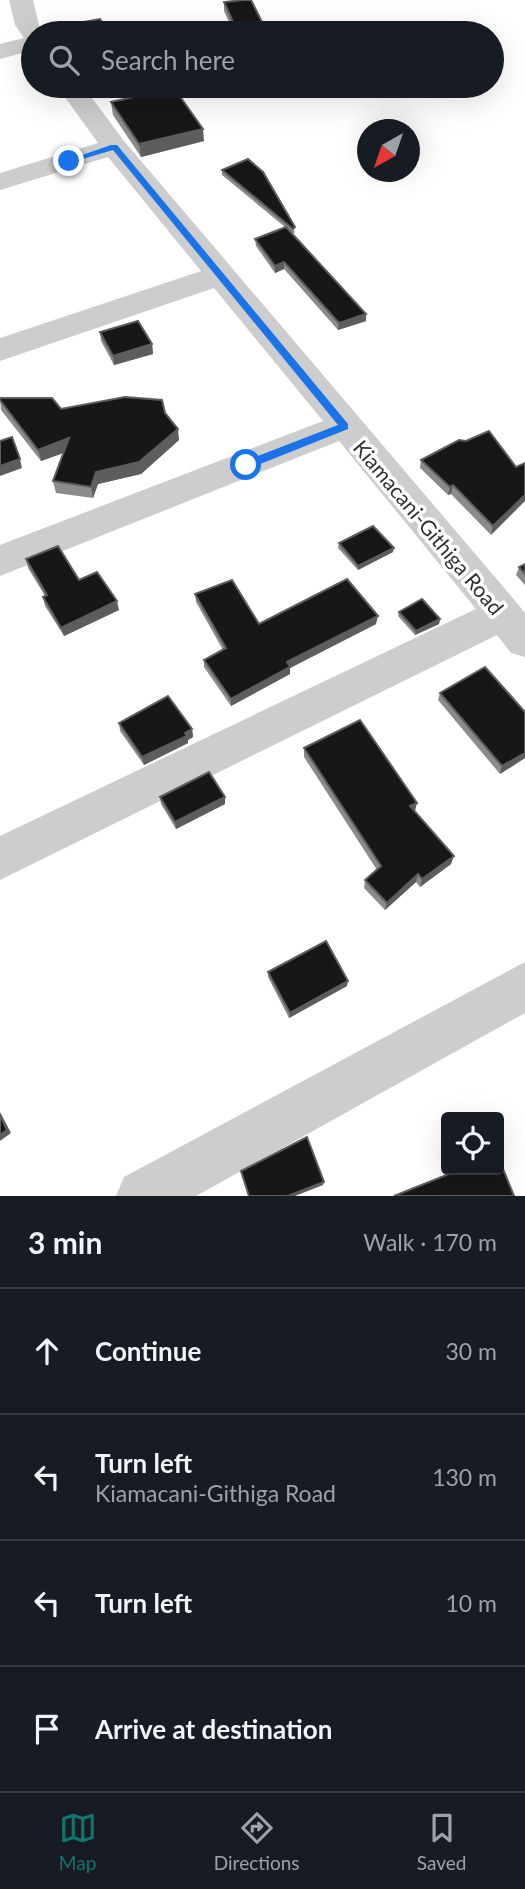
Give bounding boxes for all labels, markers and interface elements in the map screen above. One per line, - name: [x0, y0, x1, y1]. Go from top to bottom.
- search box: [21, 21, 504, 98]
- icon: search: [45, 41, 83, 79]
- text: Search here: [101, 44, 235, 76]
- north arrow: [357, 119, 420, 182]
- route end: [53, 145, 84, 176]
- street label: Kiamacani-Githiga Road: [349, 435, 509, 619]
- route start: [230, 449, 261, 480]
- map controls: [441, 1112, 504, 1175]
- button: locate: [441, 1112, 504, 1175]
- text: 3 min: [28, 1224, 102, 1260]
- text: Walk · 170 m: [363, 1228, 497, 1256]
- icon: ahead: [28, 1332, 66, 1370]
- text: Continue: [95, 1335, 201, 1367]
- text: 30 m: [446, 1337, 497, 1365]
- text: Turn left: [95, 1447, 192, 1479]
- icon: left: [28, 1458, 66, 1496]
- text: 130 m: [432, 1463, 497, 1491]
- text: Kiamacani-Githiga Road: [95, 1479, 336, 1507]
- icon: left: [28, 1584, 66, 1622]
- text: Turn left: [95, 1587, 192, 1619]
- text: 10 m: [446, 1589, 497, 1617]
- icon: arrive: [28, 1710, 66, 1748]
- text: Arrive at destination: [95, 1713, 332, 1745]
- tab: Map: [59, 1809, 97, 1874]
- tab: Directions: [214, 1809, 300, 1874]
- tab: Saved: [417, 1809, 466, 1874]

